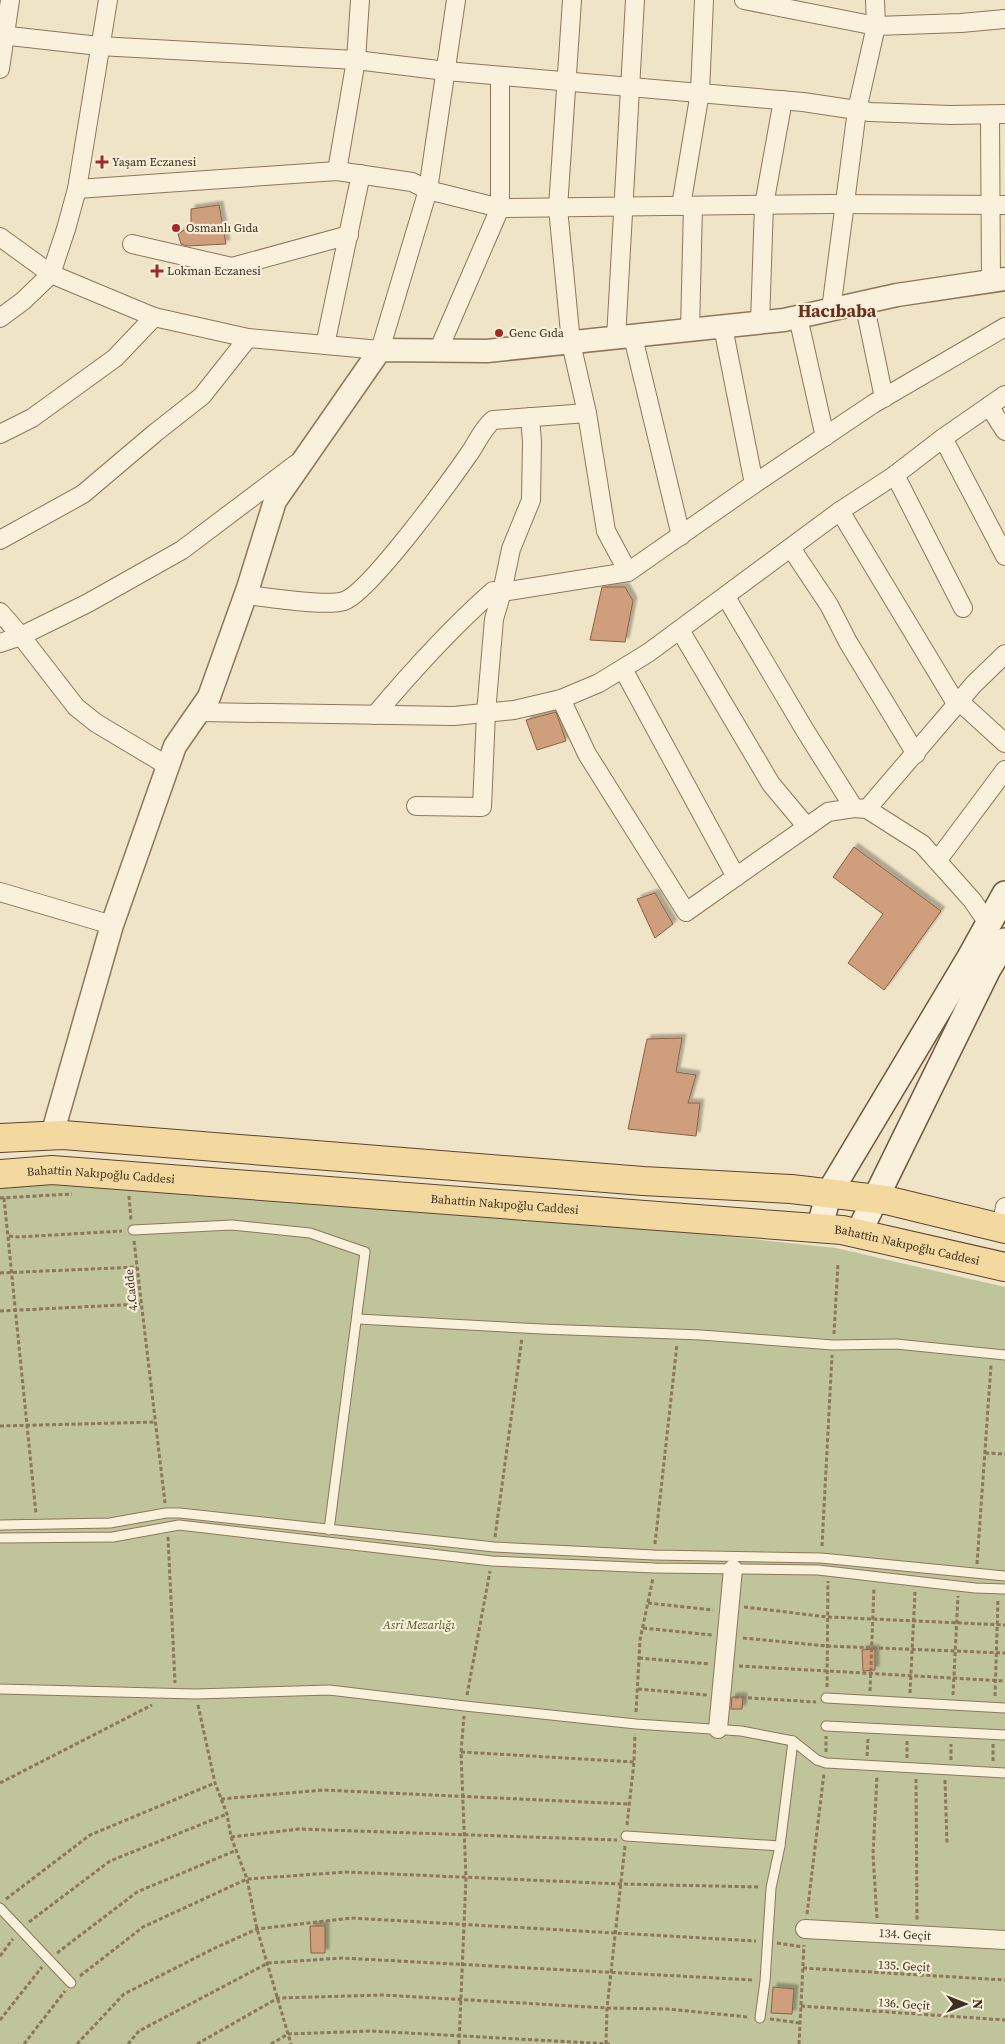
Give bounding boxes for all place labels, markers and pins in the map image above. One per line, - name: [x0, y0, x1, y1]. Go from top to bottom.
- place label: Yaşam Eczanesi: [112, 154, 197, 170]
- marker: Yaşam Eczanesi: [96, 156, 108, 168]
- place label: Osmanlı Gıda: [186, 220, 259, 236]
- marker: Osmanlı Gıda: [170, 222, 182, 234]
- place label: Lokman Eczanesi: [167, 263, 261, 279]
- marker: Lokman Eczanesi: [151, 265, 163, 277]
- place label: Genc Gıda: [509, 325, 565, 341]
- marker: Genc Gıda: [493, 327, 505, 339]

